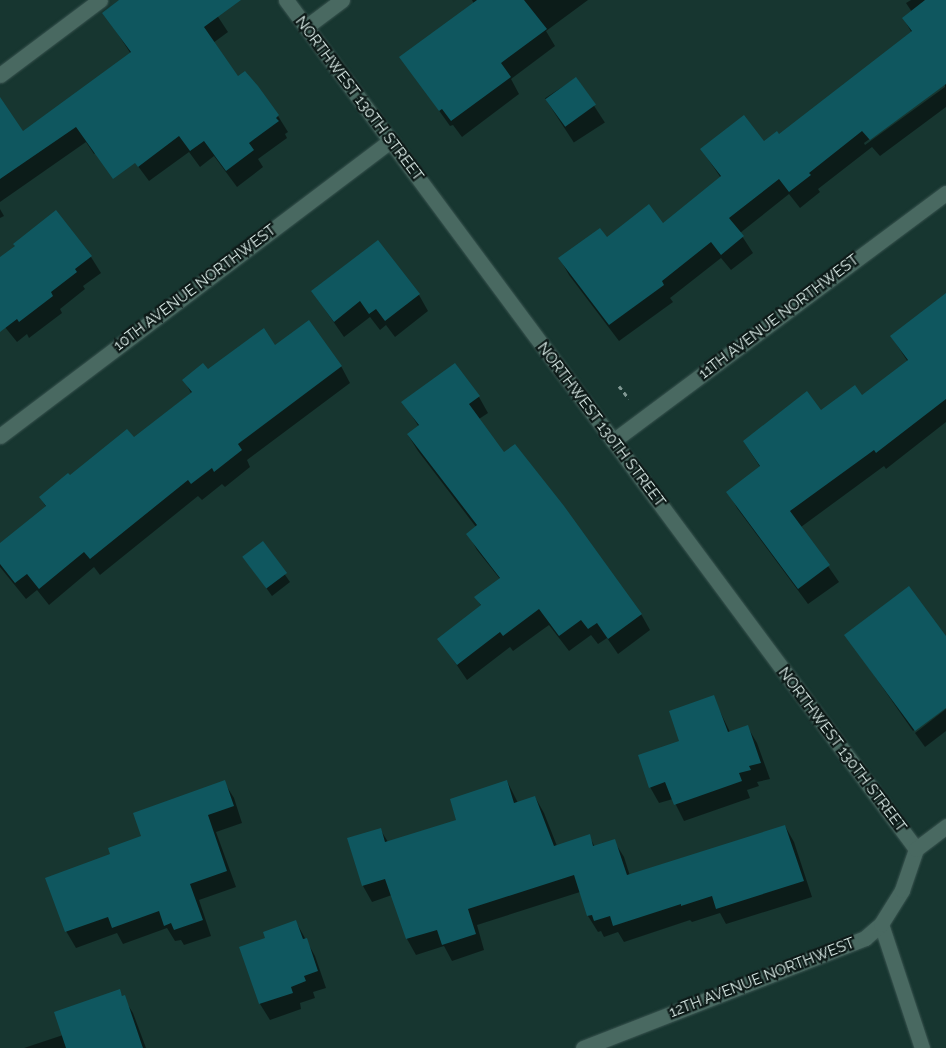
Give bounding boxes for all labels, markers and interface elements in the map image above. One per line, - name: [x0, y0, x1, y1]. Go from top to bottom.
- street label: NORTHWEST 130TH STREET: [291, 13, 427, 185]
- street label: 10TH AVENUE NORTHWEST: [110, 221, 280, 355]
- street label: 11TH AVENUE NORTHWEST: [695, 251, 863, 383]
- street label: NORTHWEST 130TH STREET: [533, 339, 669, 511]
- street label: NORTHWEST 130TH STREET: [774, 664, 910, 836]
- street label: 12TH AVENUE NORTHWEST: [667, 934, 857, 1022]

